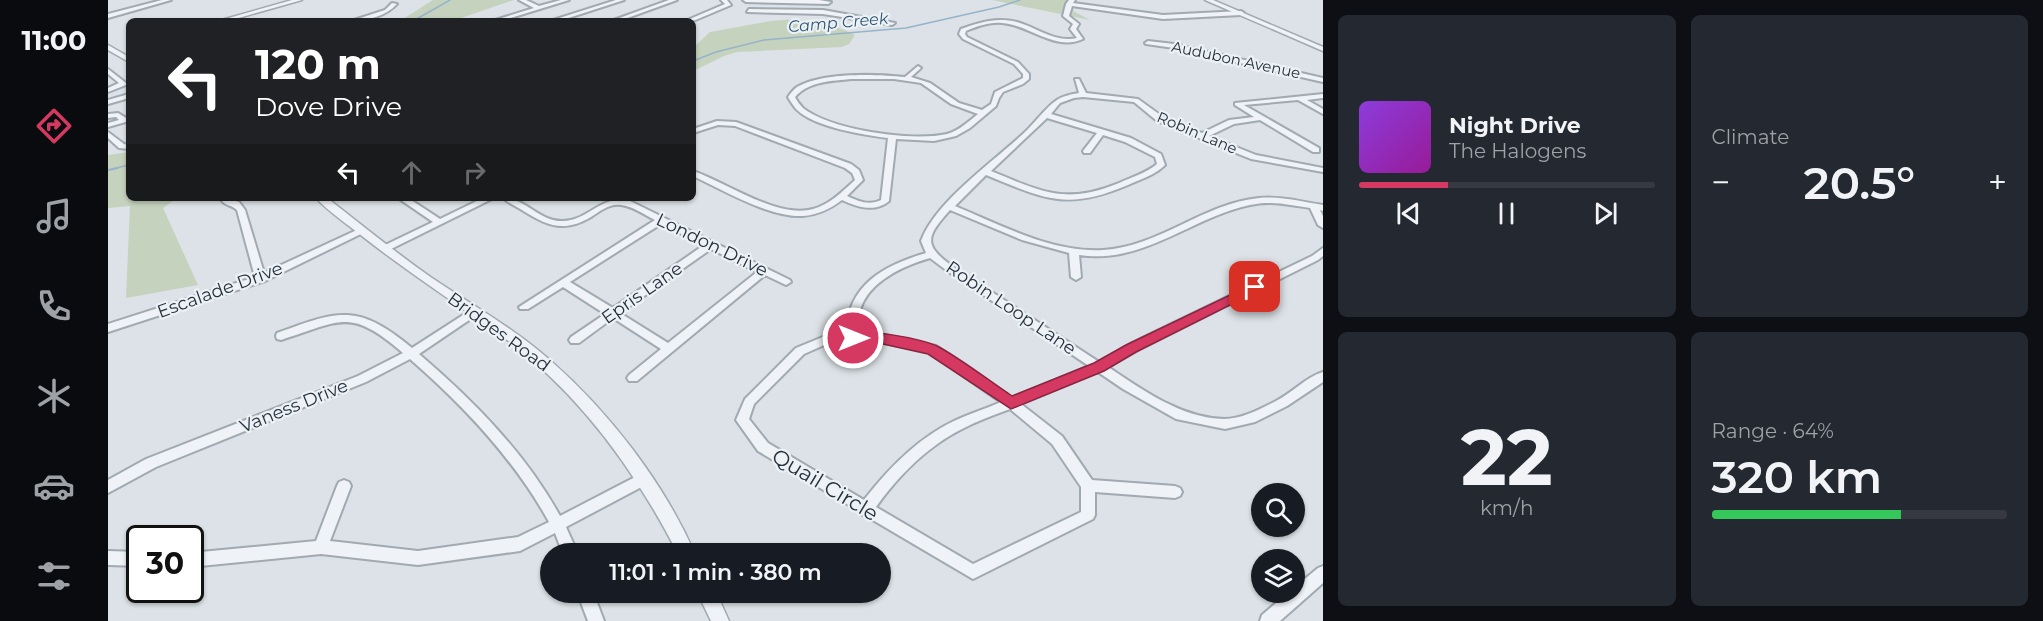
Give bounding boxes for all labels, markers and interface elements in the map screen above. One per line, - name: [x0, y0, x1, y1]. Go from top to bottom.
- water label: Camp Creek: [787, 9, 890, 36]
- text: 11:00: [22, 24, 86, 57]
- street label: Audubon Avenue: [1170, 37, 1302, 82]
- text: 120 m: [255, 38, 381, 90]
- icon: left: [156, 42, 234, 120]
- text: Dove Drive: [255, 90, 402, 123]
- icon: directions: [33, 105, 75, 147]
- street label: Robin Lane: [1154, 107, 1240, 158]
- text: Night Drive: [1449, 112, 1581, 139]
- text: Climate: [1712, 125, 1789, 149]
- text: The Halogens: [1449, 139, 1586, 163]
- text: 20.5°: [1803, 155, 1915, 210]
- icon: left: [332, 156, 365, 189]
- icon: ahead: [395, 156, 428, 189]
- icon: right: [458, 156, 491, 189]
- text: −: [1712, 162, 1730, 202]
- text: +: [1988, 162, 2007, 202]
- icon: music: [33, 195, 75, 237]
- icon: previous: [1392, 197, 1425, 230]
- icon: pause: [1490, 197, 1523, 230]
- icon: next: [1589, 197, 1622, 230]
- street label: London Drive: [653, 208, 772, 282]
- street label: Robin Loop Lane: [942, 256, 1080, 360]
- street label: Escalade Drive: [154, 257, 286, 323]
- street label: Epris Lane: [597, 257, 687, 329]
- pin: [1229, 261, 1280, 312]
- icon: arrive: [1238, 270, 1271, 303]
- icon: phone: [33, 285, 75, 327]
- street label: Bridges Road: [443, 287, 555, 377]
- position arrow: [821, 306, 885, 370]
- street label: Vaness Drive: [237, 374, 351, 438]
- icon: climate: [33, 375, 75, 417]
- text: 22: [1461, 409, 1553, 505]
- text: Range · 64%: [1712, 419, 1834, 443]
- street label: Quail Circle: [768, 443, 883, 526]
- text: 320 km: [1712, 449, 1882, 504]
- icon: car: [33, 465, 75, 507]
- map controls: [1251, 483, 1305, 603]
- button: search: [1251, 483, 1305, 537]
- text: km/h: [1480, 496, 1533, 520]
- speed limit sign: 30: [126, 525, 204, 603]
- button: layers: [1251, 549, 1305, 603]
- icon: filters: [33, 555, 75, 597]
- text: 11:01 · 1 min · 380 m: [609, 559, 822, 586]

